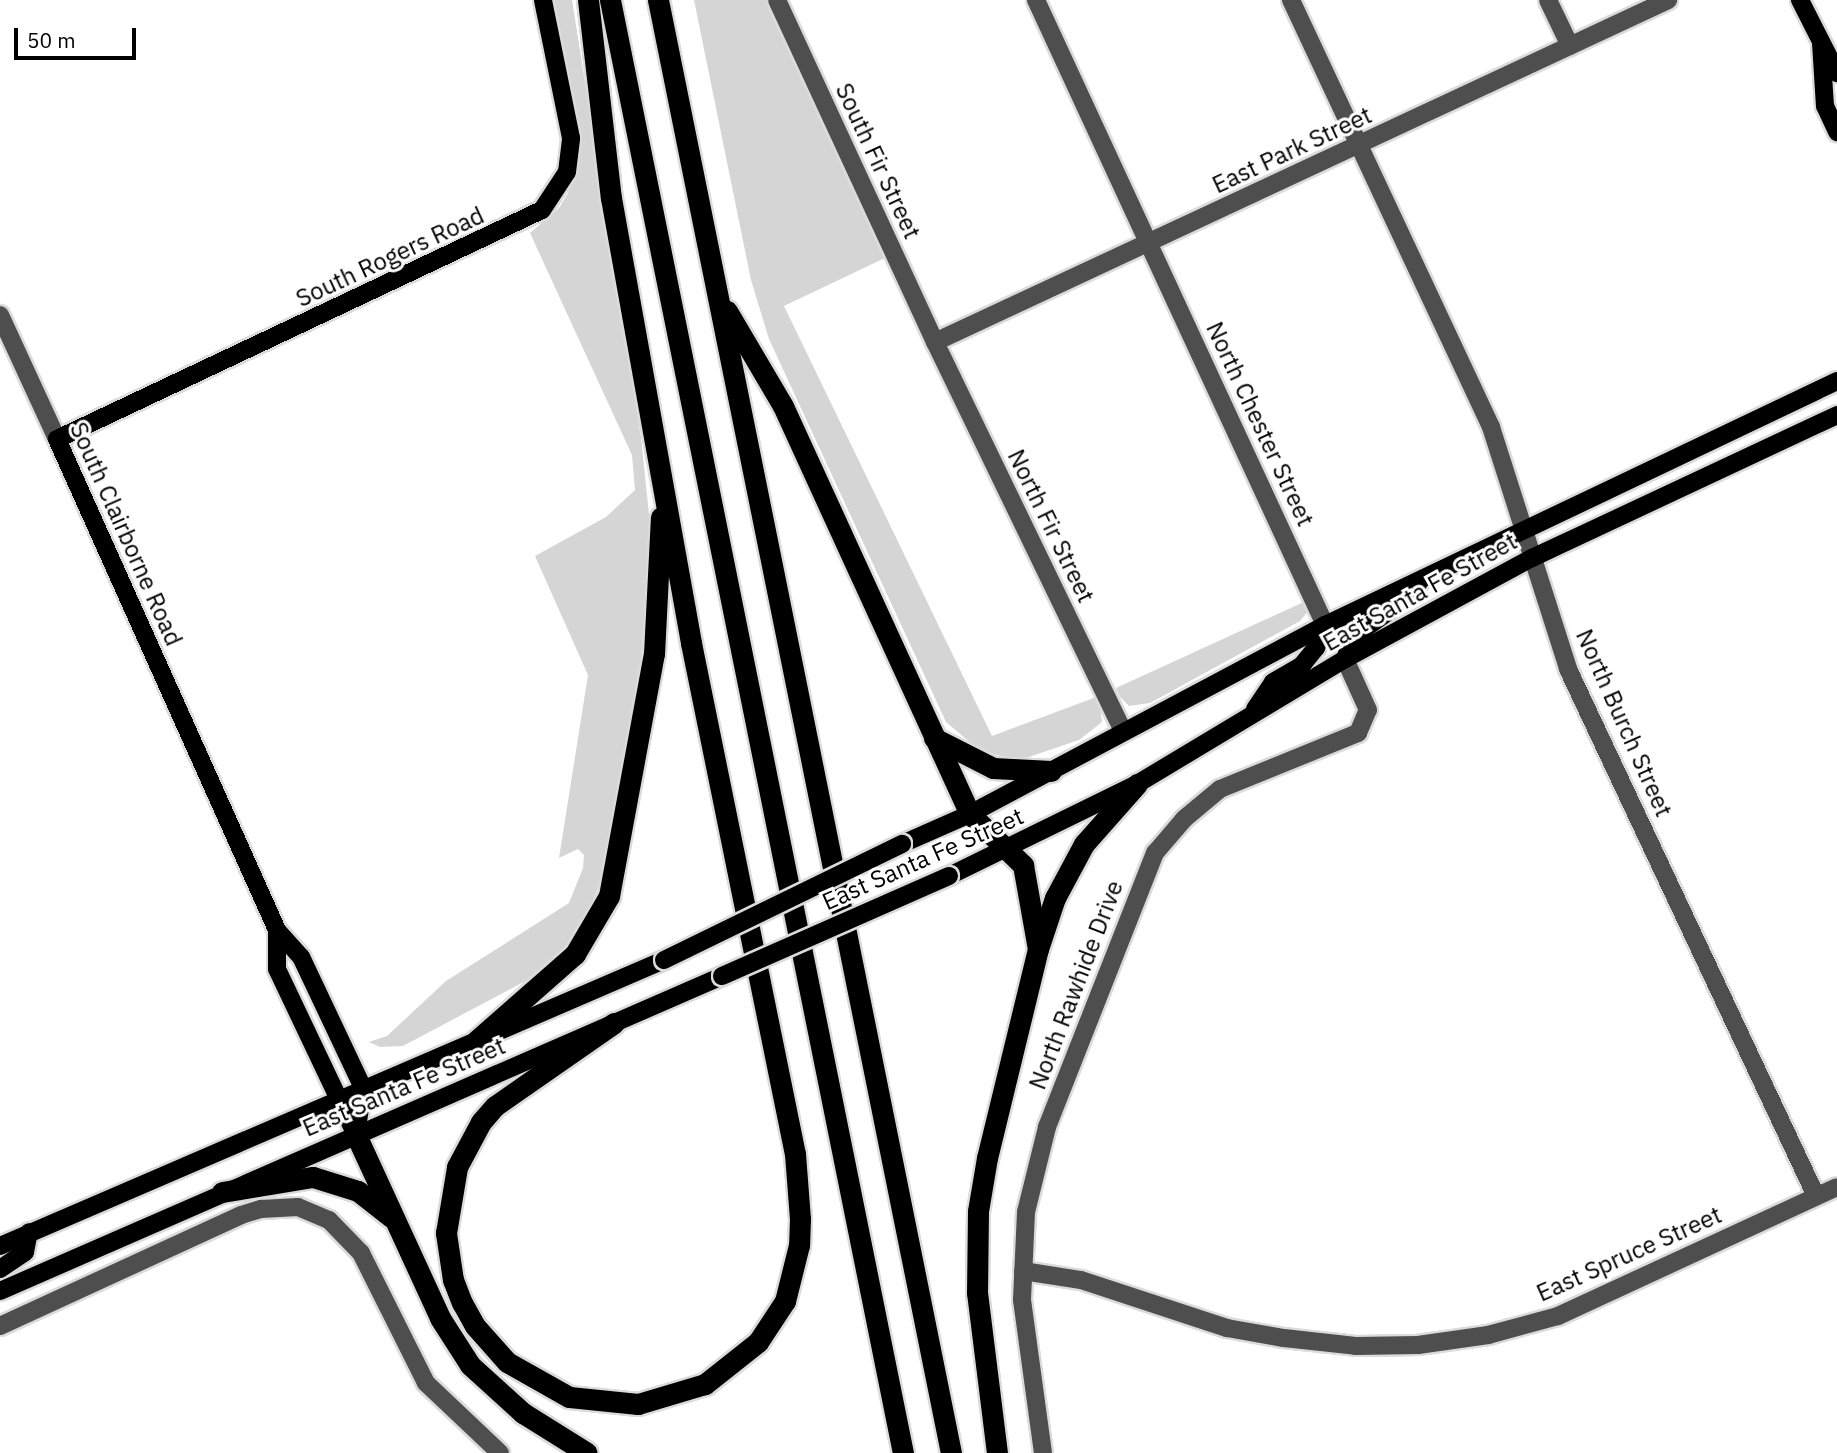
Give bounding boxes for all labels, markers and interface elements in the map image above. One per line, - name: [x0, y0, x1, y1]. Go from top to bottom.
- scale bar: [18, 14, 140, 58]
- text: 50 m: [27, 26, 76, 54]
- street label: South Fir Street: [829, 79, 927, 243]
- street label: East Park Street: [1208, 101, 1376, 199]
- street label: South Rogers Road: [291, 201, 489, 313]
- street label: North Chester Street: [1200, 317, 1320, 531]
- street label: South Clairborne Road: [64, 418, 188, 650]
- street label: North Fir Street: [1002, 445, 1100, 607]
- street label: East Santa Fe Street: [1318, 527, 1522, 657]
- street label: North Burch Street: [1570, 625, 1678, 821]
- street label: East Santa Fe Street: [818, 802, 1028, 916]
- street label: North Rawhide Drive: [1023, 876, 1129, 1094]
- street label: East Santa Fe Street: [298, 1031, 510, 1143]
- street label: East Spruce Street: [1532, 1200, 1726, 1308]

